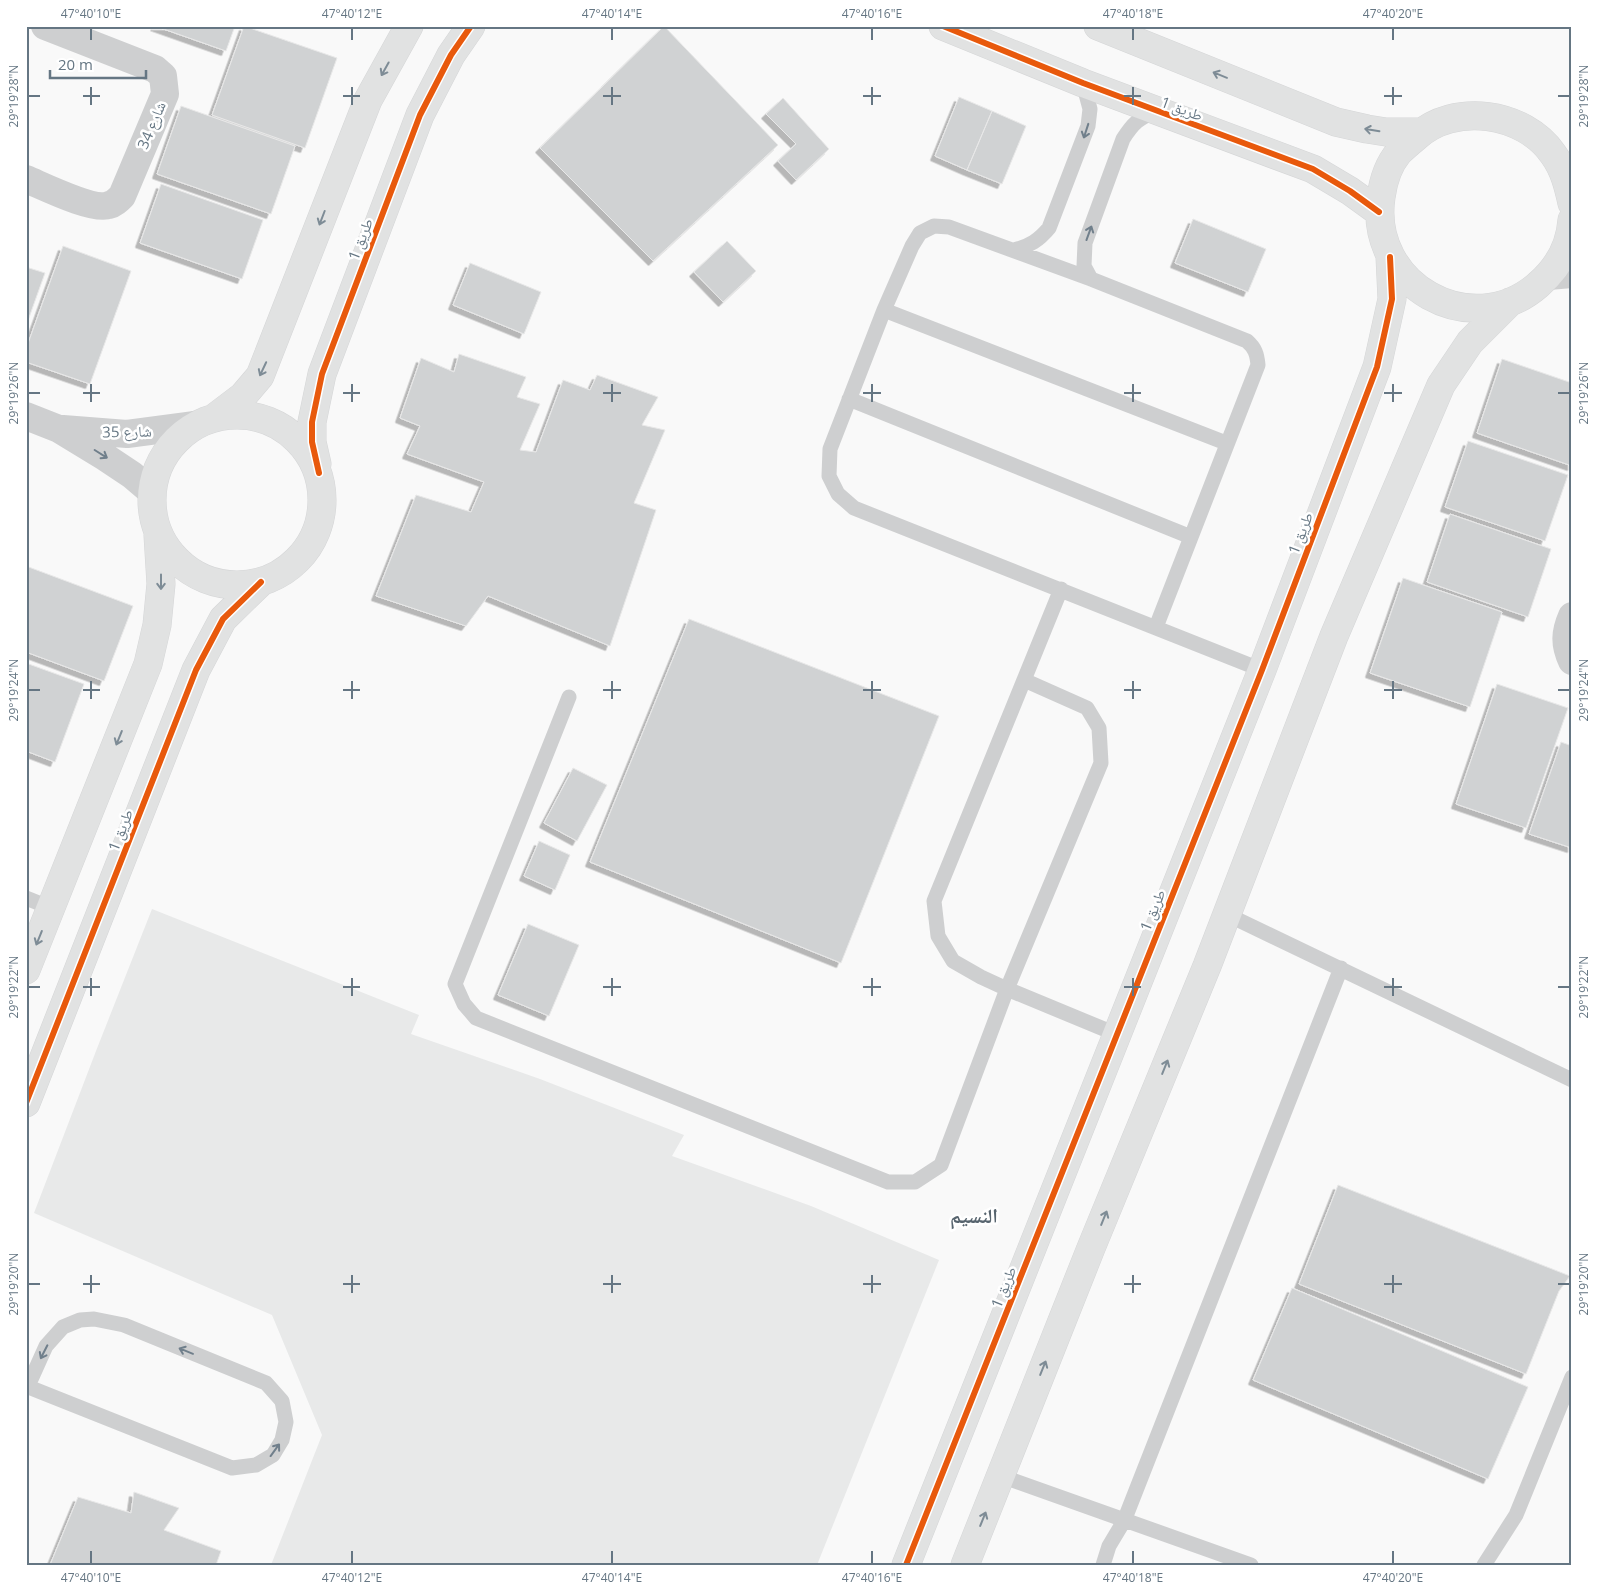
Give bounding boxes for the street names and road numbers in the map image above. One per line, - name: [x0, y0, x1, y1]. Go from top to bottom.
- street label: طريق 1: [1158, 91, 1206, 126]
- street label: شارع 34: [132, 98, 171, 152]
- street label: طريق 1: [343, 215, 378, 263]
- street label: شارع 35: [102, 421, 152, 442]
- street label: طريق 1: [1283, 509, 1318, 557]
- street label: طريق 1: [103, 806, 138, 854]
- street label: طريق 1: [1135, 886, 1170, 934]
- street label: طريق 1: [986, 1263, 1021, 1311]

